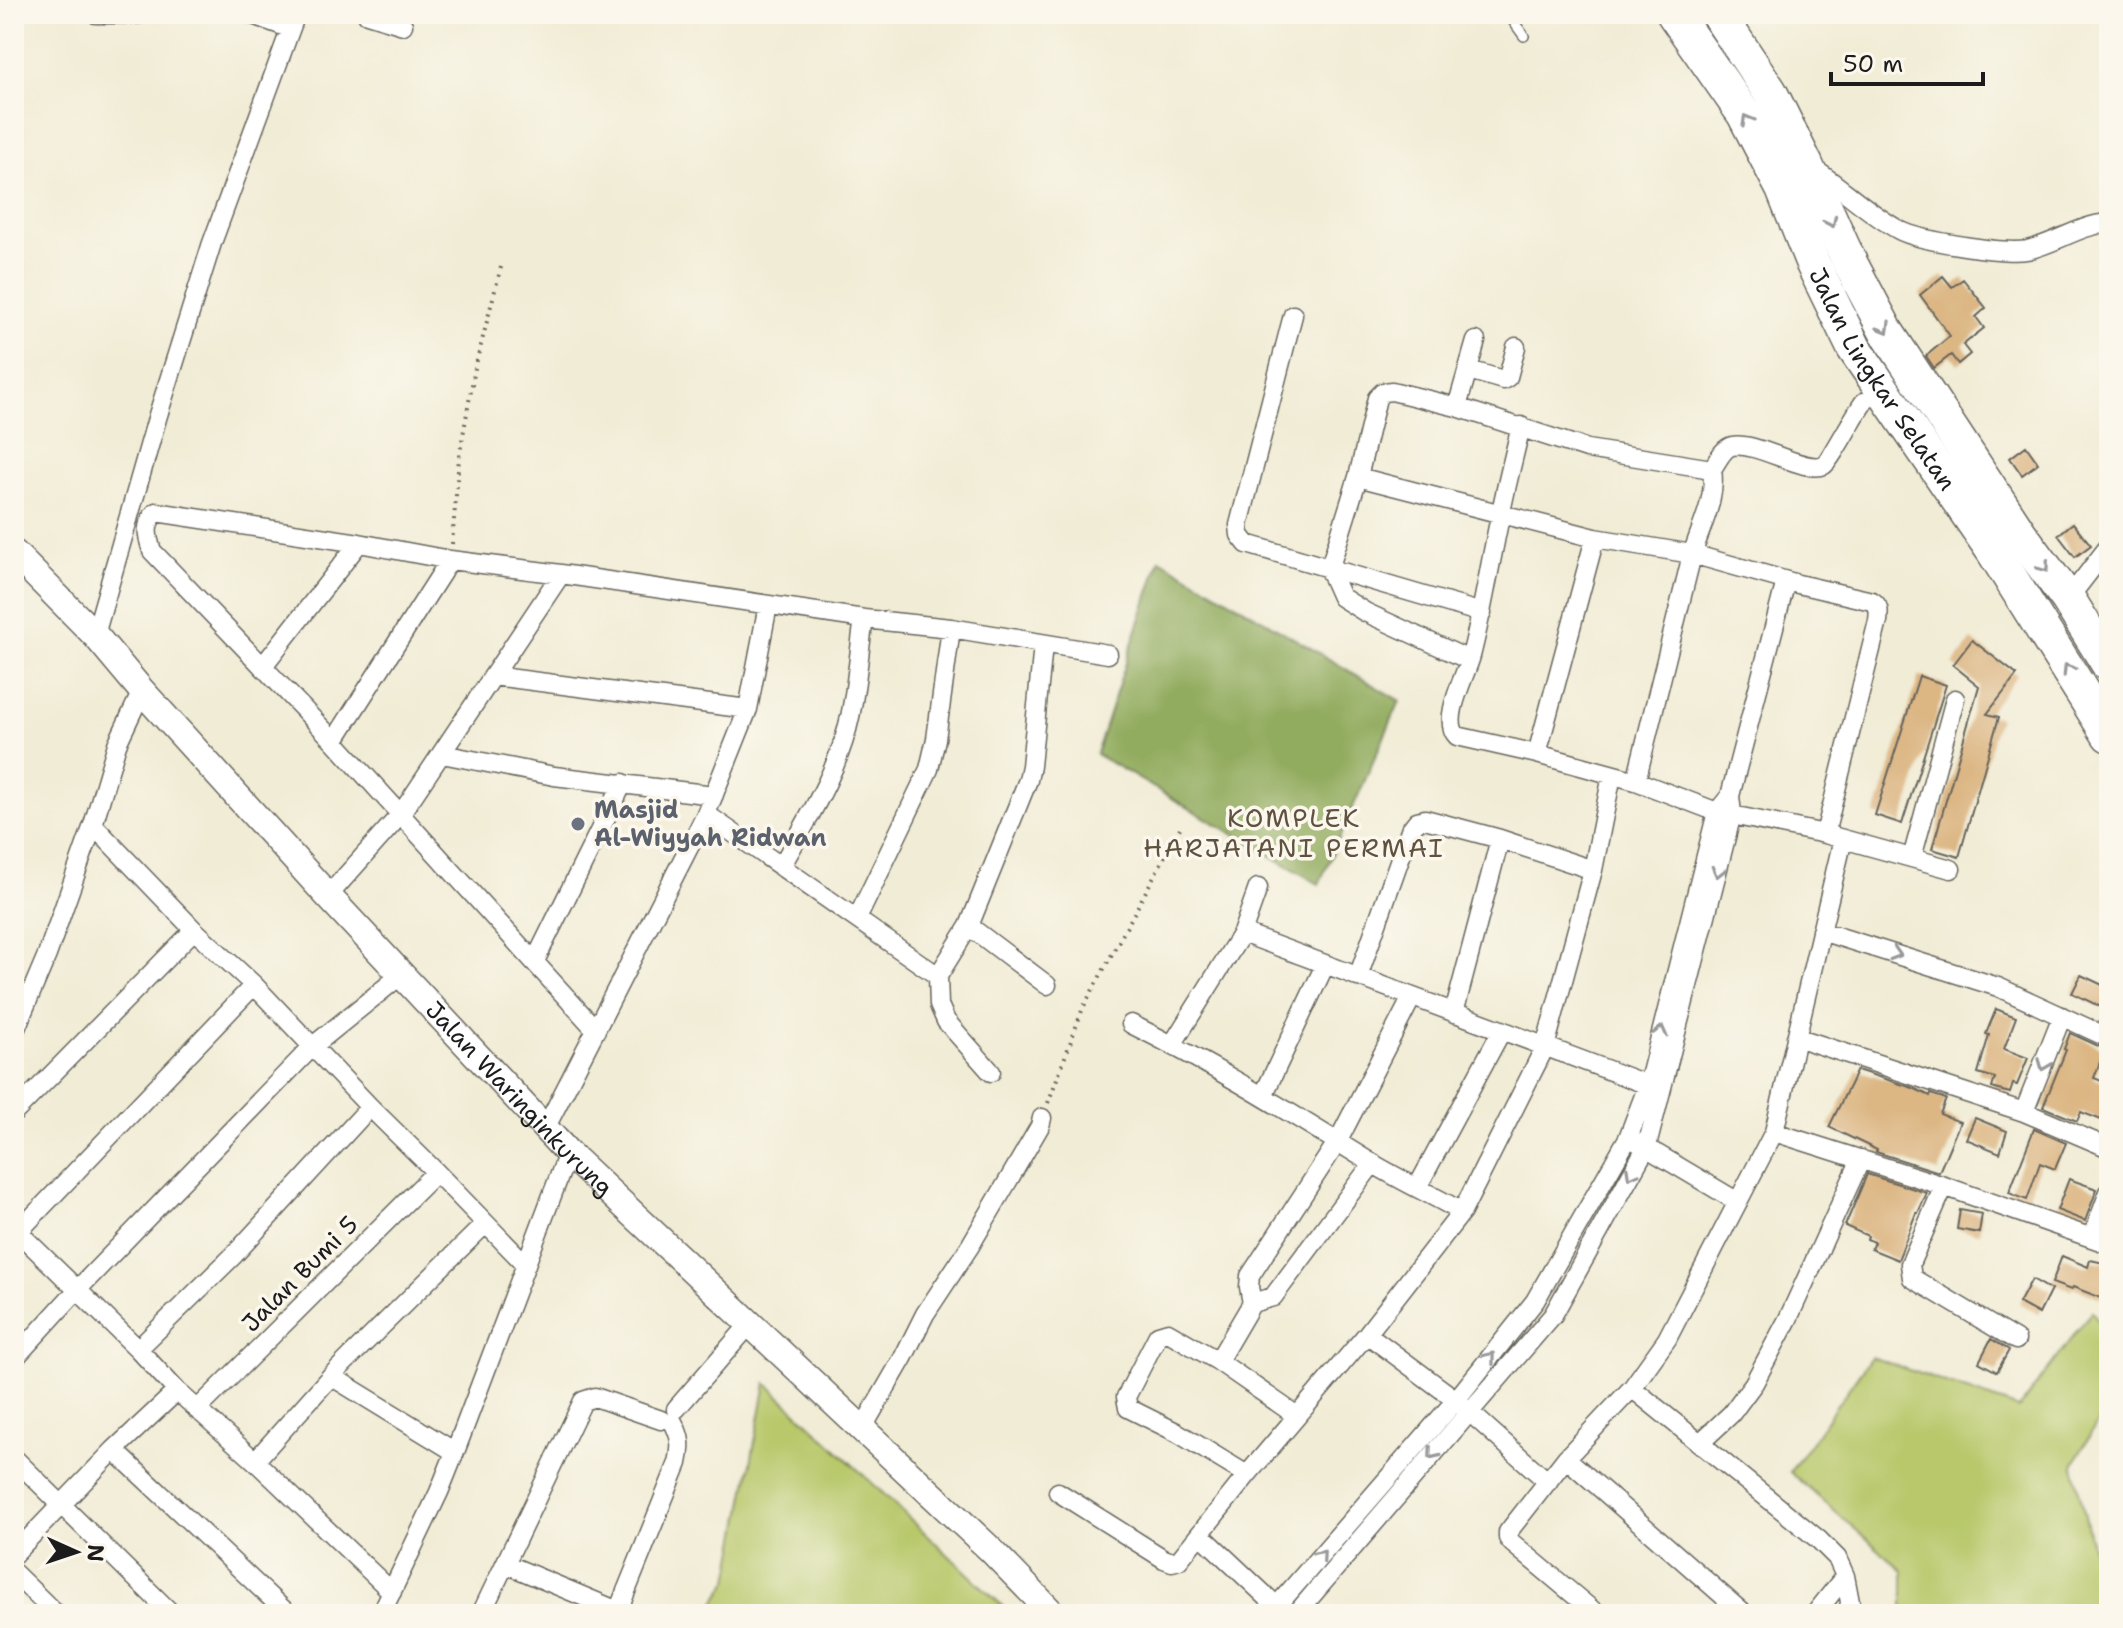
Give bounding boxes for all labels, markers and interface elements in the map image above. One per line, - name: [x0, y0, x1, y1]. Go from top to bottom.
- scale bar: [1831, 36, 1983, 86]
- text: 50 m: [1843, 48, 1903, 80]
- one-way arrow: [1741, 114, 1757, 129]
- one-way arrow: [1821, 214, 1837, 228]
- street label: Jalan Lingkar Selatan: [1801, 262, 1963, 497]
- one-way arrow: [1875, 319, 1891, 334]
- one-way arrow: [2034, 559, 2049, 573]
- one-way arrow: [2063, 663, 2078, 678]
- place label: Masjid Al-Wiyyah Ridwan: [594, 794, 826, 854]
- district label: KOMPLEK HARJATANI PERMAI: [1143, 800, 1445, 865]
- marker: Masjid Al-Wiyyah Ridwan: [569, 815, 587, 833]
- one-way arrow: [1710, 864, 1727, 878]
- one-way arrow: [1889, 945, 1902, 961]
- street label: Jalan Waringinkurung: [418, 995, 620, 1203]
- one-way arrow: [1652, 1024, 1669, 1038]
- one-way arrow: [2037, 1057, 2054, 1071]
- one-way arrow: [1625, 1166, 1641, 1180]
- street label: Jalan Bumi 5: [235, 1209, 365, 1339]
- one-way arrow: [1480, 1352, 1495, 1366]
- one-way arrow: [1428, 1444, 1443, 1459]
- north arrow: [36, 1512, 116, 1592]
- text: N: [81, 1544, 110, 1562]
- one-way arrow: [1311, 1549, 1326, 1564]

